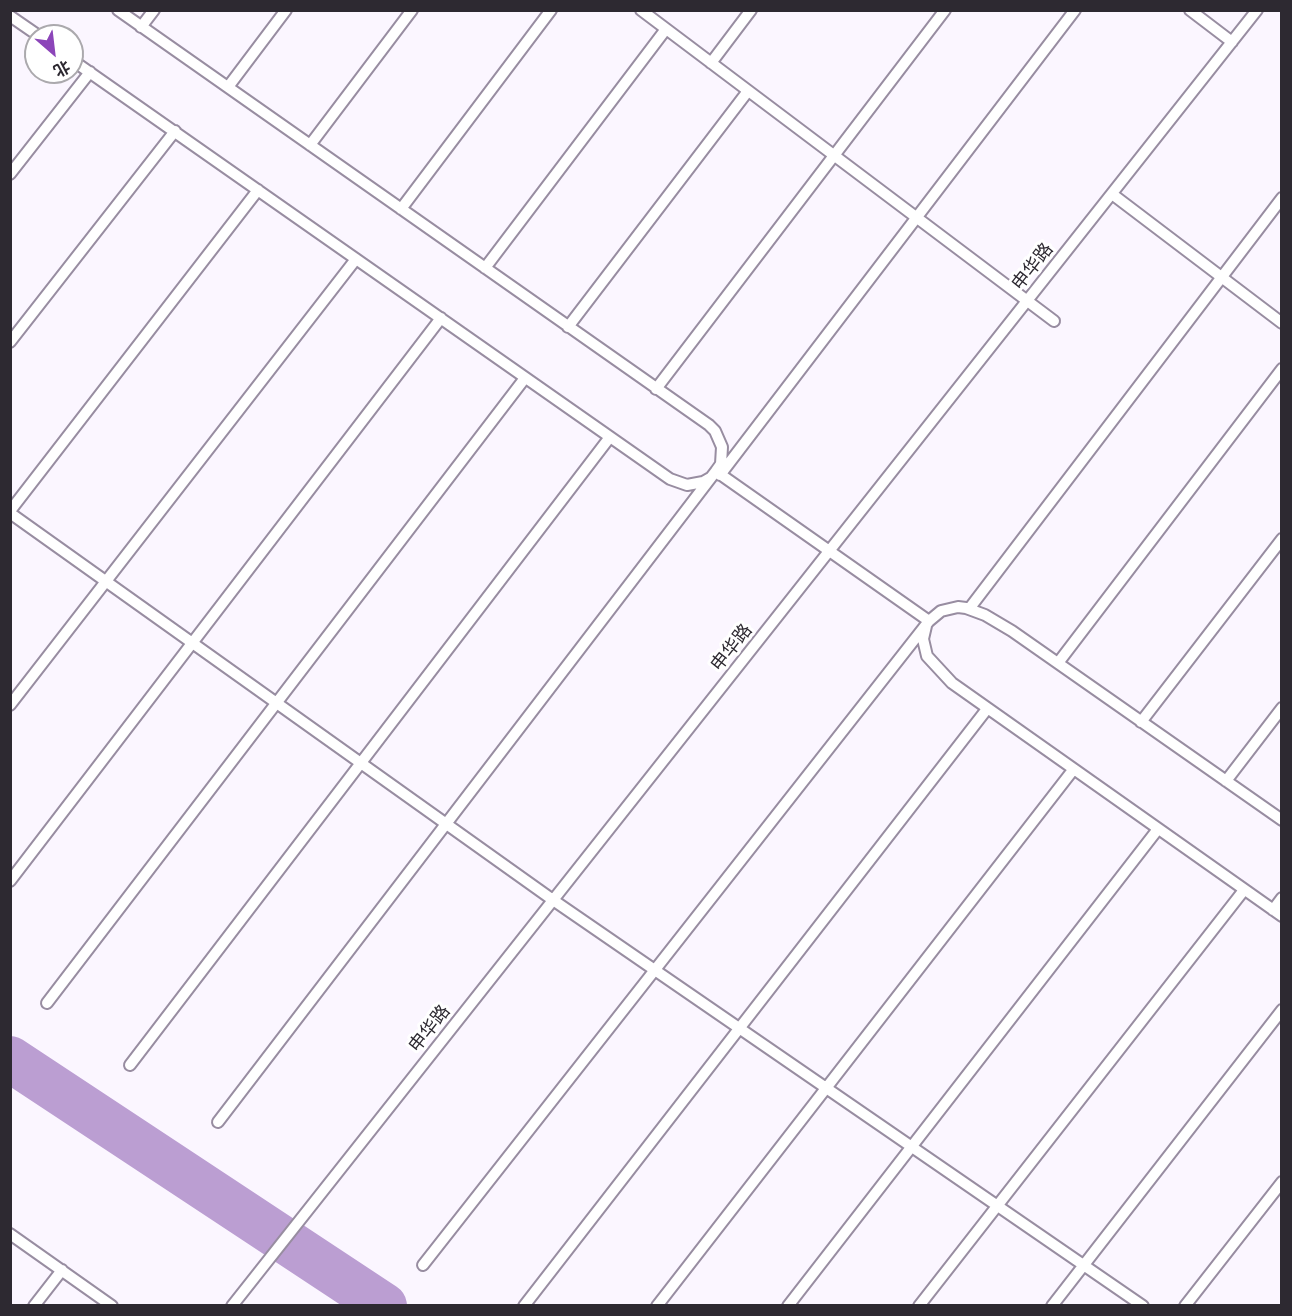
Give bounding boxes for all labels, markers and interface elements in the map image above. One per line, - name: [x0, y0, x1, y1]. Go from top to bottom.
- north arrow: [24, 24, 84, 84]
- text: 北: [50, 56, 73, 81]
- street label: 申华路: [1008, 239, 1058, 295]
- street label: 申华路: [707, 620, 757, 676]
- street label: 申华路: [405, 1001, 455, 1057]

